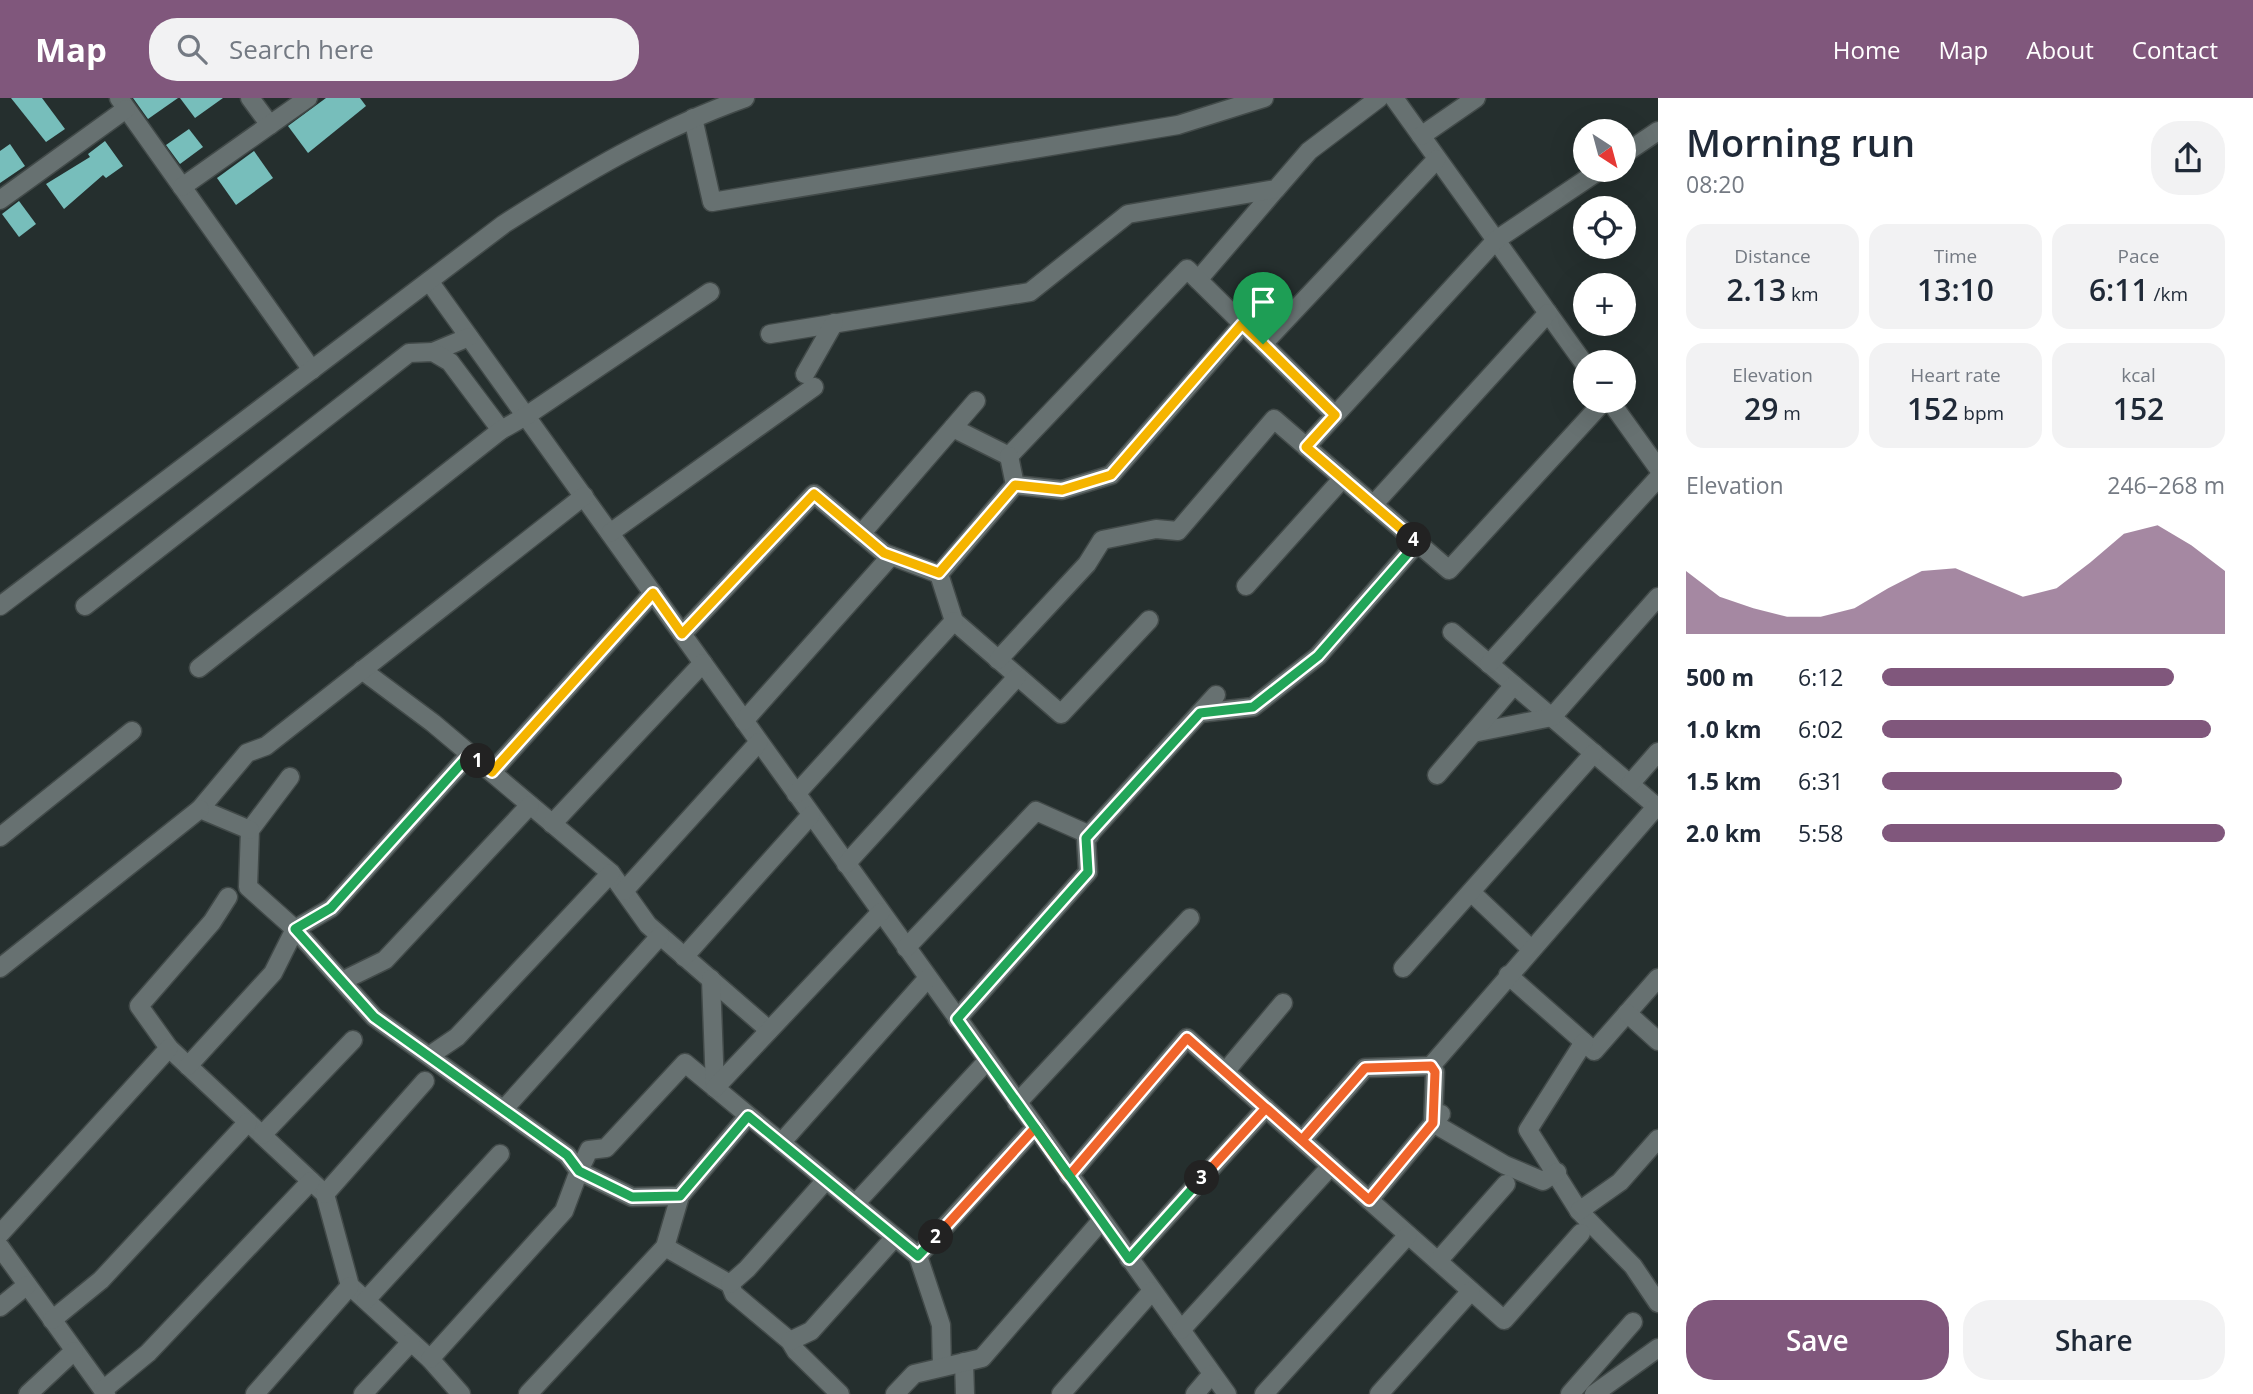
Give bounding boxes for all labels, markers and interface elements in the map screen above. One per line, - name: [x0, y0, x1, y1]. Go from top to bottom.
- search box: [149, 18, 639, 81]
- text: Map: [35, 27, 107, 72]
- icon: search: [173, 30, 211, 68]
- text: Search here: [229, 31, 374, 67]
- text: Home: [1833, 33, 1901, 66]
- text: Map: [1939, 33, 1988, 66]
- text: About: [2026, 33, 2094, 66]
- text: Contact: [2132, 33, 2218, 66]
- text: Morning run: [1686, 116, 1915, 168]
- north arrow: [1573, 119, 1636, 182]
- map controls: [1573, 119, 1636, 413]
- button: share: [2151, 121, 2225, 195]
- text: 08:20: [1686, 168, 1745, 200]
- button: locate: [1573, 196, 1636, 259]
- text: Distance: [1734, 243, 1811, 269]
- text: Time: [1934, 243, 1977, 269]
- text: Pace: [2118, 243, 2159, 269]
- text: 2.13: [1726, 269, 1786, 310]
- text: 13:10: [1917, 269, 1994, 310]
- text: 6:11: [2089, 269, 2149, 310]
- pin: [1233, 272, 1293, 344]
- button: +: [1573, 273, 1636, 336]
- text: km: [1786, 281, 1819, 307]
- text: /km: [2149, 281, 2188, 307]
- icon: arrive: [1244, 283, 1282, 321]
- button: −: [1573, 350, 1636, 413]
- text: Elevation: [1732, 362, 1813, 388]
- text: Heart rate: [1910, 362, 2001, 388]
- text: kcal: [2121, 362, 2156, 388]
- text: 29: [1744, 388, 1778, 429]
- text: 152: [1907, 388, 1958, 429]
- text: 152: [2113, 388, 2164, 429]
- text: m: [1778, 400, 1801, 426]
- text: bpm: [1958, 400, 2004, 426]
- text: Elevation: [1686, 469, 1784, 501]
- text: 246–268 m: [2107, 469, 2225, 501]
- pin: 4: [1396, 522, 1432, 558]
- text: 4: [1408, 526, 1419, 552]
- text: 500 m: [1686, 661, 1754, 693]
- text: 6:12: [1798, 661, 1844, 693]
- text: 1.0 km: [1686, 713, 1762, 745]
- text: 6:02: [1798, 713, 1844, 745]
- pin: 1: [461, 744, 496, 778]
- text: 1: [472, 747, 483, 773]
- text: 1.5 km: [1686, 765, 1762, 797]
- text: 6:31: [1798, 765, 1844, 797]
- text: 2.0 km: [1686, 817, 1762, 849]
- text: 5:58: [1798, 817, 1844, 849]
- pin: 3: [1184, 1160, 1220, 1196]
- text: 3: [1196, 1164, 1207, 1190]
- pin: 2: [918, 1220, 954, 1254]
- text: 2: [930, 1223, 941, 1249]
- button: Save: [1686, 1300, 1949, 1380]
- button: Share: [1963, 1300, 2225, 1380]

